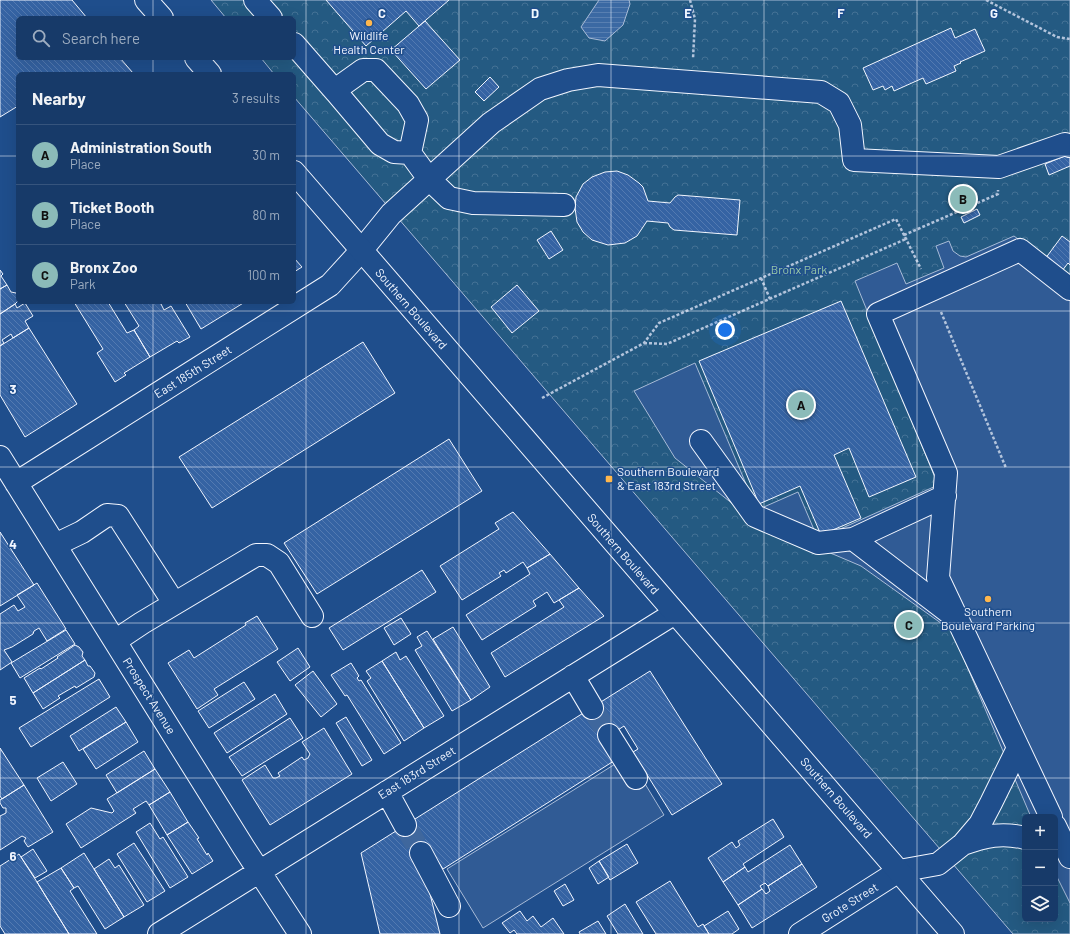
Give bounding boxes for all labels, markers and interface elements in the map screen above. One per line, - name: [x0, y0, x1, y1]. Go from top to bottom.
- text: C: [378, 5, 386, 21]
- text: D: [531, 5, 539, 21]
- text: E: [684, 5, 692, 21]
- text: F: [837, 5, 845, 21]
- text: G: [990, 5, 998, 21]
- search box: [16, 16, 296, 60]
- marker: Wildlife Health Center: [364, 18, 374, 28]
- icon: search: [30, 27, 52, 49]
- place label: Wildlife Health Center: [333, 28, 405, 56]
- text: Search here: [62, 29, 140, 47]
- text: Nearby: [32, 88, 86, 108]
- text: 3 results: [232, 90, 280, 106]
- text: Administration South: [70, 138, 212, 156]
- text: A: [41, 147, 49, 163]
- text: 30 m: [253, 147, 280, 163]
- text: Place: [70, 156, 101, 172]
- pin: B: [950, 184, 976, 214]
- text: Ticket Booth: [70, 198, 154, 216]
- text: B: [41, 207, 49, 223]
- text: 80 m: [253, 207, 280, 223]
- text: Place: [70, 216, 101, 232]
- text: Bronx Zoo: [70, 258, 138, 276]
- park label: Bronx Park: [771, 262, 827, 276]
- street label: Southern Boulevard: [373, 265, 451, 352]
- text: C: [41, 267, 49, 283]
- text: 100 m: [247, 267, 280, 283]
- text: Park: [70, 276, 96, 292]
- your location: [715, 320, 735, 340]
- street label: East 185th Street: [151, 342, 234, 401]
- text: 3: [9, 381, 17, 397]
- pin: A: [788, 390, 814, 420]
- place label: Southern Boulevard & East 183rd Street: [617, 464, 719, 492]
- marker: Southern Boulevard & East 183rd Street: [604, 474, 614, 484]
- street label: Southern Boulevard: [585, 510, 663, 597]
- text: 4: [9, 536, 17, 552]
- marker: Southern Boulevard Parking: [983, 594, 993, 604]
- place label: Southern Boulevard Parking: [941, 604, 1035, 632]
- pin: C: [896, 610, 922, 640]
- street label: Prospect Avenue: [121, 655, 179, 736]
- text: 5: [9, 692, 17, 708]
- street label: East 183rd Street: [375, 743, 458, 802]
- street label: Southern Boulevard: [798, 754, 876, 841]
- map controls: [1022, 814, 1058, 922]
- button: +: [1022, 814, 1058, 850]
- text: 6: [10, 848, 17, 864]
- button: −: [1022, 850, 1058, 886]
- street label: Grote Street: [819, 879, 880, 925]
- button: layers: [1022, 886, 1058, 922]

